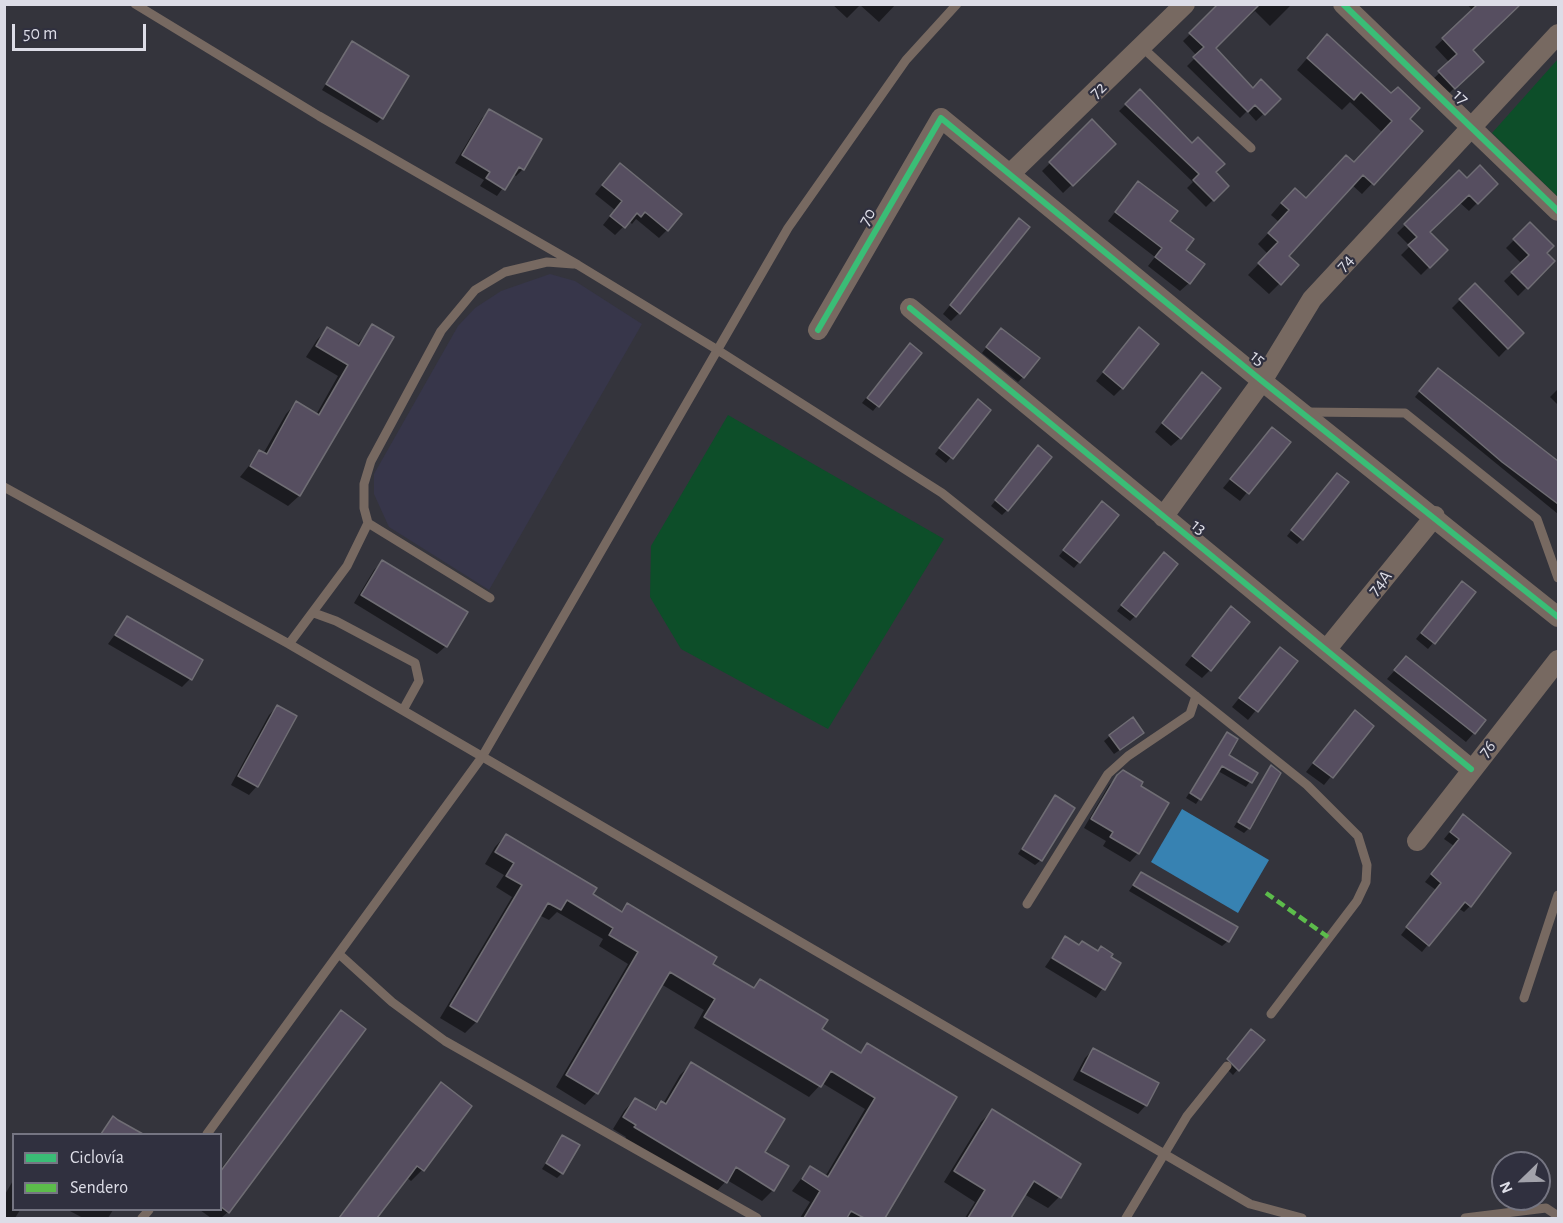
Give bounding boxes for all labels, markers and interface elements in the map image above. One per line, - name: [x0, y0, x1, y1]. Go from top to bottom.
- scale bar: [15, 12, 148, 50]
- text: 50 m: [23, 25, 57, 43]
- street label: 72: [1085, 77, 1111, 103]
- street label: 17: [1449, 84, 1473, 110]
- street label: 70: [853, 204, 881, 230]
- street label: 74: [1332, 250, 1358, 276]
- street label: 15: [1246, 345, 1270, 371]
- street label: 13: [1187, 514, 1211, 540]
- street label: 74A: [1363, 566, 1397, 600]
- street label: 76: [1474, 736, 1500, 762]
- legend: [12, 1133, 222, 1211]
- text: Ciclovía: [70, 1149, 124, 1167]
- north arrow: [1491, 1151, 1551, 1211]
- text: Sendero: [70, 1179, 128, 1197]
- text: N: [1497, 1179, 1516, 1195]

